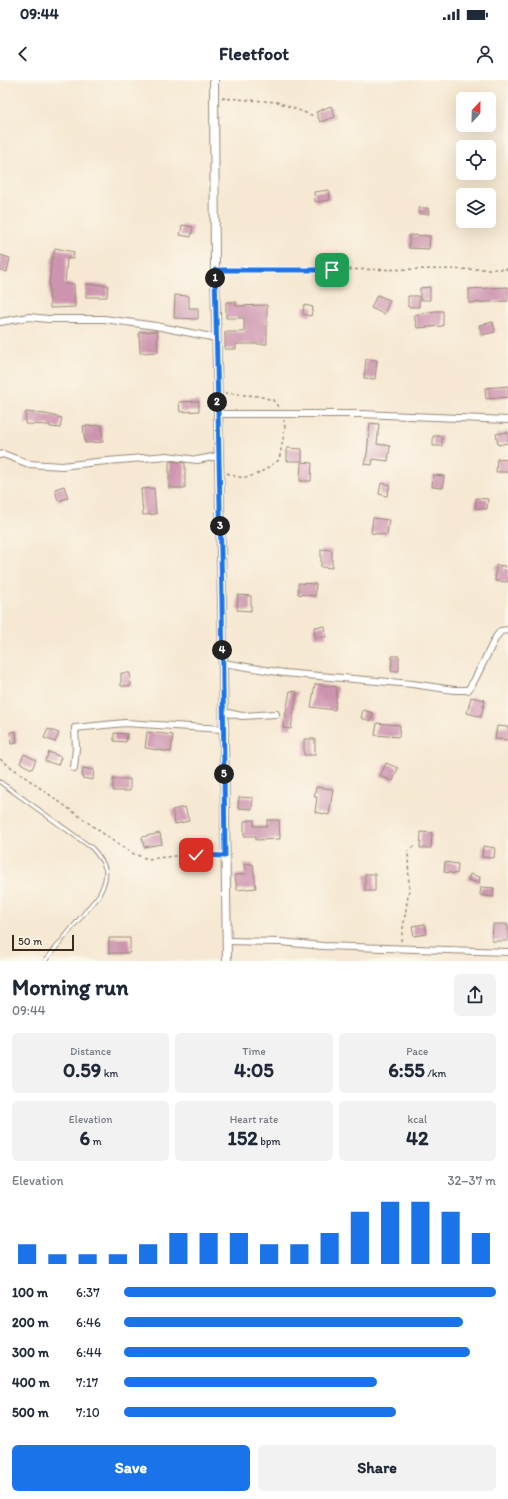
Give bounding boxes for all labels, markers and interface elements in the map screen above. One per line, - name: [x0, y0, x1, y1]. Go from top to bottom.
- text: 09:44: [20, 5, 59, 23]
- icon: back: [12, 43, 34, 65]
- text: Fleetfoot: [219, 43, 289, 65]
- icon: person: [474, 43, 496, 65]
- north arrow: [456, 92, 496, 132]
- map controls: [456, 92, 496, 228]
- button: locate: [456, 140, 496, 180]
- button: layers: [456, 188, 496, 228]
- pin: [315, 253, 349, 287]
- icon: arrive: [321, 259, 343, 281]
- pin: 1: [205, 268, 225, 288]
- text: 1: [212, 271, 218, 284]
- pin: 2: [207, 392, 227, 412]
- text: 2: [214, 395, 220, 408]
- pin: 3: [210, 516, 230, 536]
- text: 3: [217, 519, 223, 532]
- pin: 4: [212, 640, 232, 660]
- text: 4: [219, 643, 225, 656]
- pin: 5: [214, 764, 234, 784]
- text: 5: [221, 767, 227, 780]
- pin: [179, 838, 213, 872]
- icon: check: [185, 844, 207, 866]
- scale bar: [12, 933, 74, 952]
- text: 50 m: [18, 935, 42, 948]
- text: Morning run: [12, 974, 128, 1001]
- button: share: [454, 974, 496, 1016]
- text: 09:44: [12, 1003, 46, 1018]
- text: Distance: [70, 1045, 111, 1058]
- text: Time: [242, 1045, 266, 1058]
- text: Pace: [406, 1045, 428, 1058]
- text: 0.59: [63, 1058, 101, 1082]
- text: 4:05: [234, 1058, 274, 1082]
- text: 6:55: [388, 1058, 425, 1082]
- text: km: [101, 1067, 118, 1080]
- text: /km: [425, 1067, 446, 1080]
- text: Elevation: [69, 1113, 113, 1126]
- text: Heart rate: [230, 1113, 278, 1126]
- text: kcal: [408, 1113, 427, 1126]
- text: 6: [80, 1126, 90, 1150]
- text: 152: [227, 1126, 258, 1150]
- text: 42: [406, 1126, 429, 1150]
- text: m: [90, 1135, 102, 1148]
- text: bpm: [258, 1135, 281, 1148]
- text: Elevation: [12, 1173, 64, 1188]
- text: 32–37 m: [447, 1173, 496, 1188]
- text: 100 m: [12, 1285, 48, 1300]
- text: 6:37: [76, 1285, 100, 1300]
- text: 200 m: [12, 1315, 49, 1330]
- text: 6:46: [76, 1315, 101, 1330]
- text: 300 m: [12, 1345, 49, 1360]
- text: 6:44: [76, 1345, 102, 1360]
- text: 400 m: [12, 1375, 50, 1390]
- text: 7:17: [76, 1375, 98, 1390]
- text: 500 m: [12, 1405, 49, 1420]
- text: 7:10: [76, 1405, 100, 1420]
- button: Save: [12, 1445, 250, 1491]
- button: Share: [258, 1445, 496, 1491]

